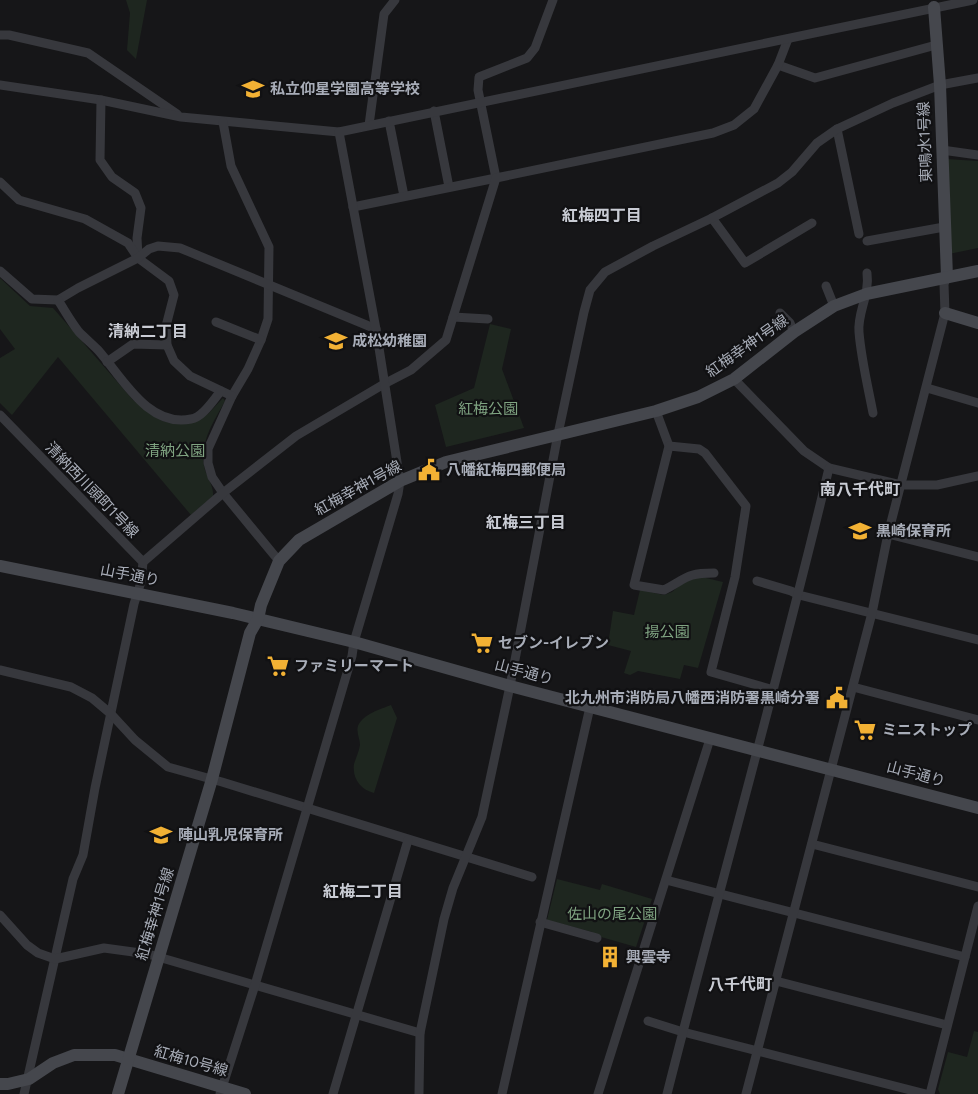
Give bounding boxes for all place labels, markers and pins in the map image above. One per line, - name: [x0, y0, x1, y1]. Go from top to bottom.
- school or university icon: 私立仰星学園高等学校: [240, 76, 266, 102]
- place label: 私立仰星学園高等学校: [270, 80, 420, 98]
- school or university icon: 成松幼稚園: [323, 328, 349, 354]
- place label: 成松幼稚園: [352, 332, 427, 350]
- public building icon: 八幡紅梅四郵便局: [416, 457, 442, 483]
- place label: 八幡紅梅四郵便局: [446, 461, 566, 479]
- school or university icon: 黒崎保育所: [847, 518, 873, 544]
- place label: 黒崎保育所: [876, 522, 951, 540]
- supermarket icon: セブン-イレブン: [469, 630, 495, 656]
- place label: セブン-イレブン: [498, 634, 609, 652]
- supermarket icon: ファミリーマート: [265, 653, 291, 679]
- place label: ファミリーマート: [294, 657, 414, 675]
- public building icon: 北九州市消防局八幡西消防署黒崎分署: [824, 685, 850, 711]
- place label: 北九州市消防局八幡西消防署黒崎分署: [565, 689, 820, 707]
- supermarket icon: ミニストップ: [852, 717, 878, 743]
- place label: ミニストップ: [882, 721, 972, 739]
- school or university icon: 陣山乳児保育所: [148, 822, 174, 848]
- place label: 陣山乳児保育所: [178, 826, 283, 844]
- building icon: 興雲寺: [597, 944, 623, 970]
- place label: 興雲寺: [626, 948, 671, 966]

